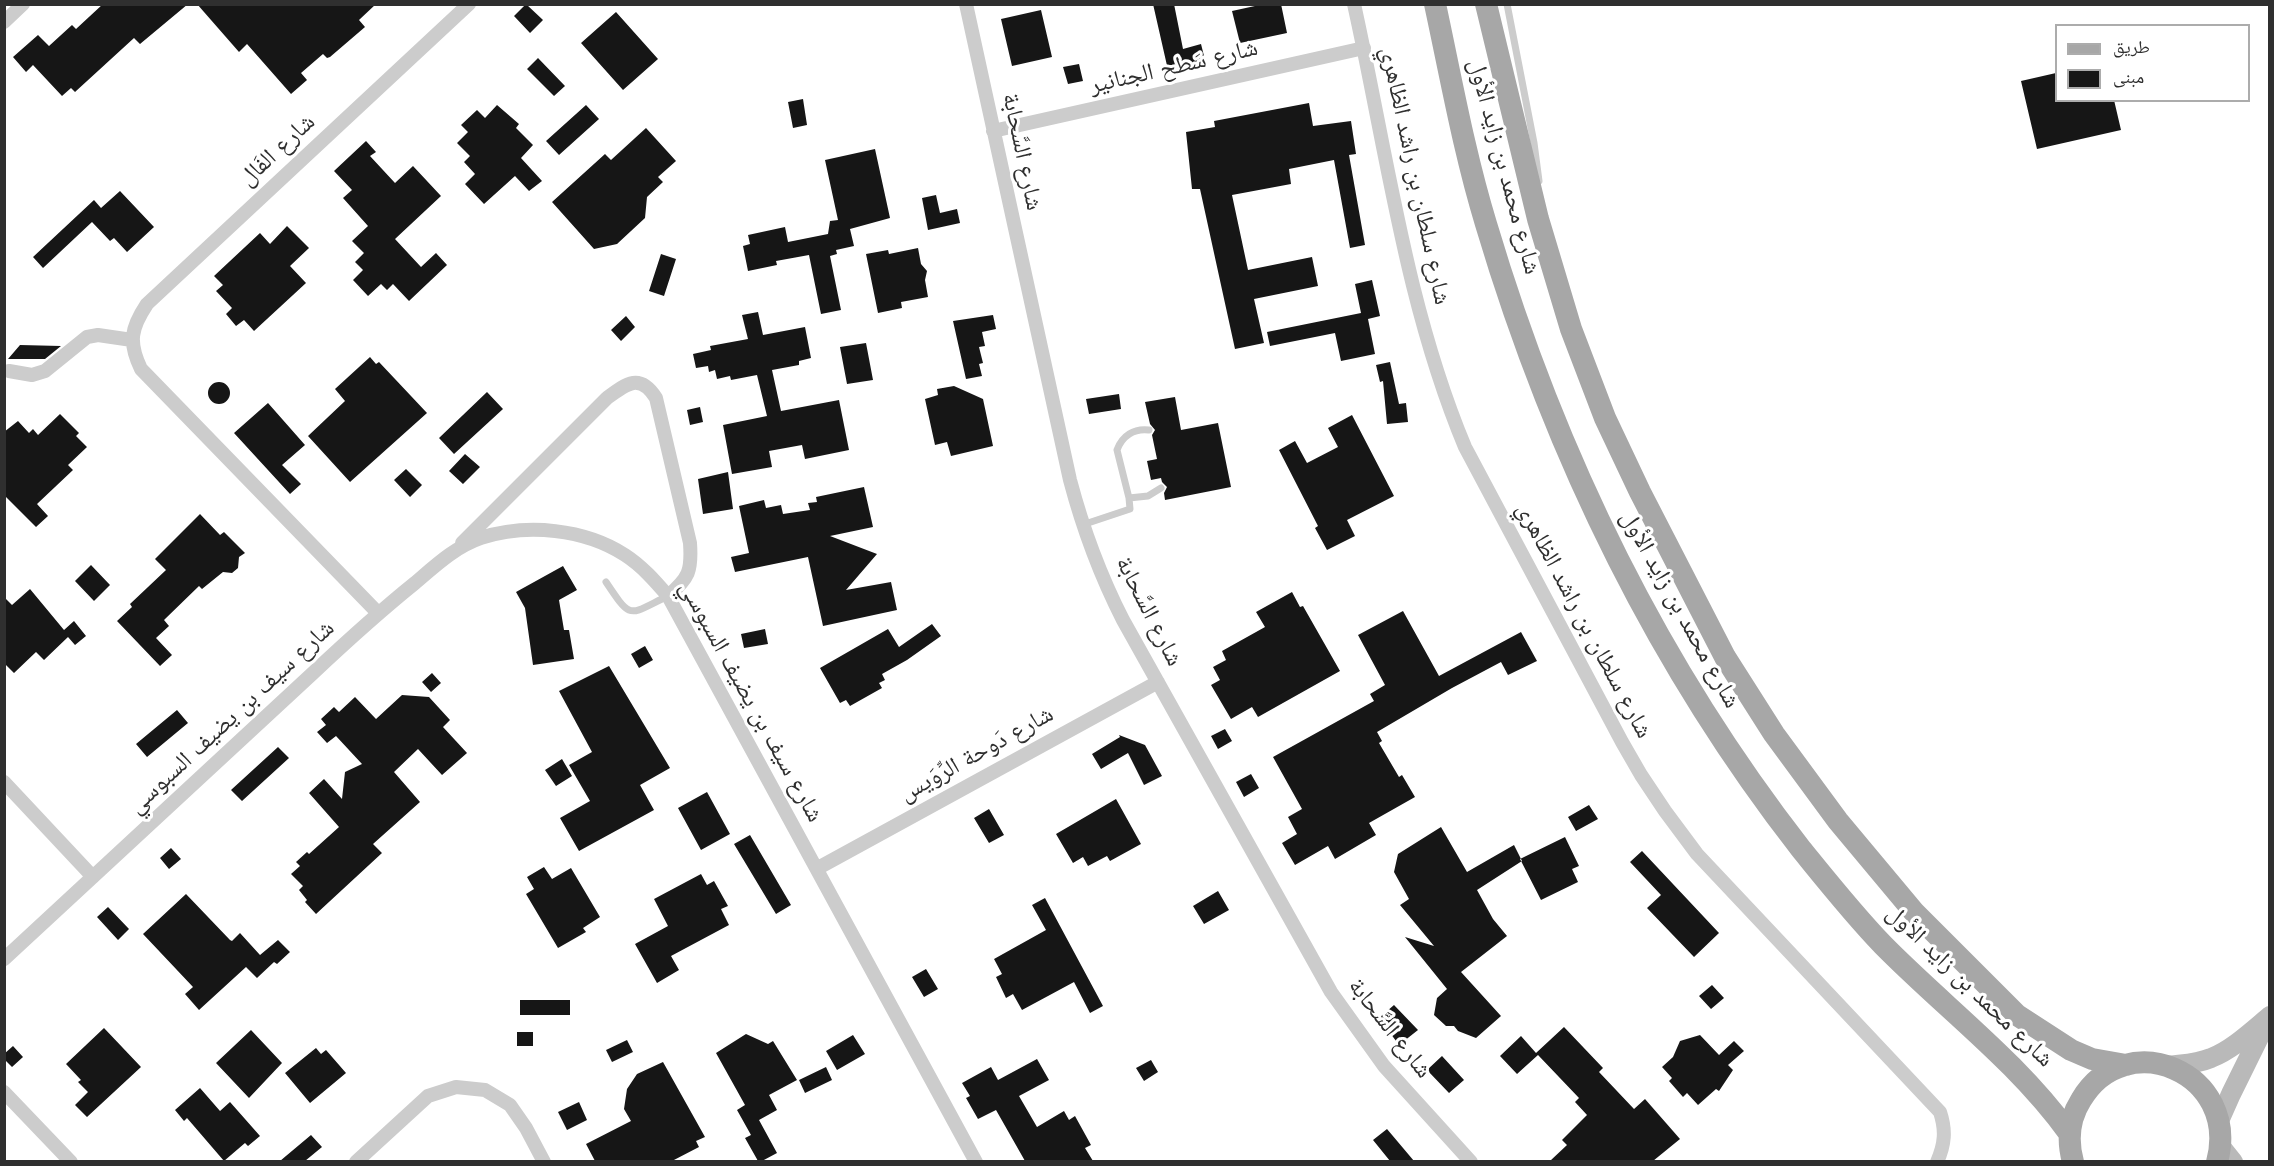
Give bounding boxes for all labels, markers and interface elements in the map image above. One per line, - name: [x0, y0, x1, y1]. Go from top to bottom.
- legend: [2055, 24, 2250, 102]
- text: طريق: [2113, 34, 2150, 60]
- street label: شارع سَطح الجنانير: [1087, 35, 1261, 101]
- street label: شارع سلطان بن راشد الظاهري: [1373, 44, 1455, 308]
- street label: شارع محمد بن زايد الأول: [1460, 56, 1546, 278]
- text: مبنى: [2113, 64, 2144, 90]
- street label: شارع السَّحابة: [995, 91, 1047, 213]
- street label: شارع الفَال: [234, 109, 322, 193]
- street label: شارع سلطان بن راشد الظاهري: [1509, 498, 1657, 744]
- street label: شارع محمد بن زايد الأول: [1613, 506, 1745, 714]
- street label: شارع السَّحابة: [1108, 552, 1188, 672]
- street label: شارع سيف بن يضيف السبوسي: [672, 576, 828, 828]
- street label: شارع سيف بن يضيف السبوسي: [123, 615, 341, 821]
- street label: شارع دَوحة الرِّوَيس: [895, 701, 1059, 809]
- street label: شارع محمد بن زايد الأول: [1879, 900, 2059, 1074]
- street label: شارع السَّحابة: [1341, 973, 1437, 1085]

